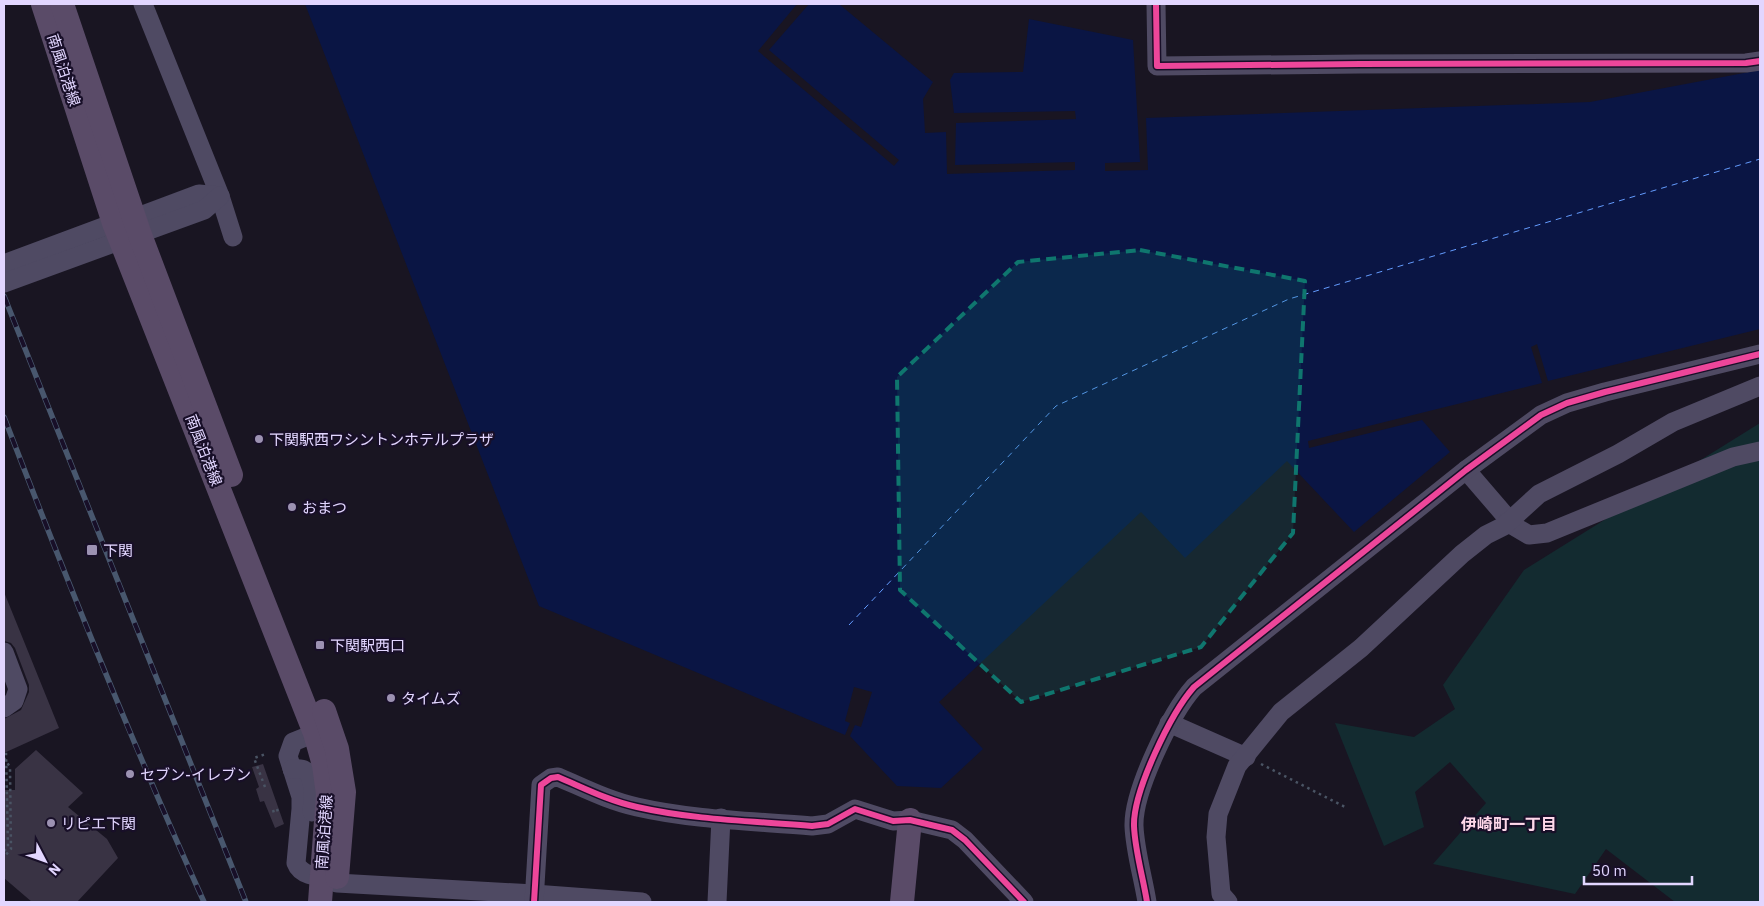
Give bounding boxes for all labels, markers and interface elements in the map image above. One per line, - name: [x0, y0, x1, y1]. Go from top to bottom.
- street label: 南風泊港線: [43, 31, 85, 109]
- street label: 南風泊港線: [182, 412, 226, 488]
- place label: 下関駅西ワシントンホテルプラザ: [269, 430, 494, 449]
- marker: 下関駅西ワシントンホテルプラザ: [253, 433, 265, 445]
- place label: おまつ: [302, 498, 347, 517]
- marker: おまつ: [286, 501, 298, 513]
- place label: 下関: [103, 541, 133, 560]
- marker: 下関: [85, 543, 99, 557]
- place label: 下関駅西口: [330, 636, 405, 655]
- marker: 下関駅西口: [314, 639, 326, 651]
- place label: タイムズ: [401, 689, 461, 708]
- marker: タイムズ: [385, 692, 397, 704]
- place label: セブン-イレブン: [140, 765, 251, 784]
- marker: セブン-イレブン: [124, 768, 136, 780]
- street label: 南風泊港線: [312, 794, 336, 870]
- place label: リピエ下関: [61, 814, 136, 833]
- district label: 伊崎町一丁目: [1460, 814, 1557, 834]
- marker: リピエ下関: [45, 817, 57, 829]
- north arrow: [20, 836, 70, 886]
- scale bar: [1584, 854, 1692, 886]
- text: N: [45, 860, 65, 879]
- text: 50 m: [1592, 861, 1627, 880]

